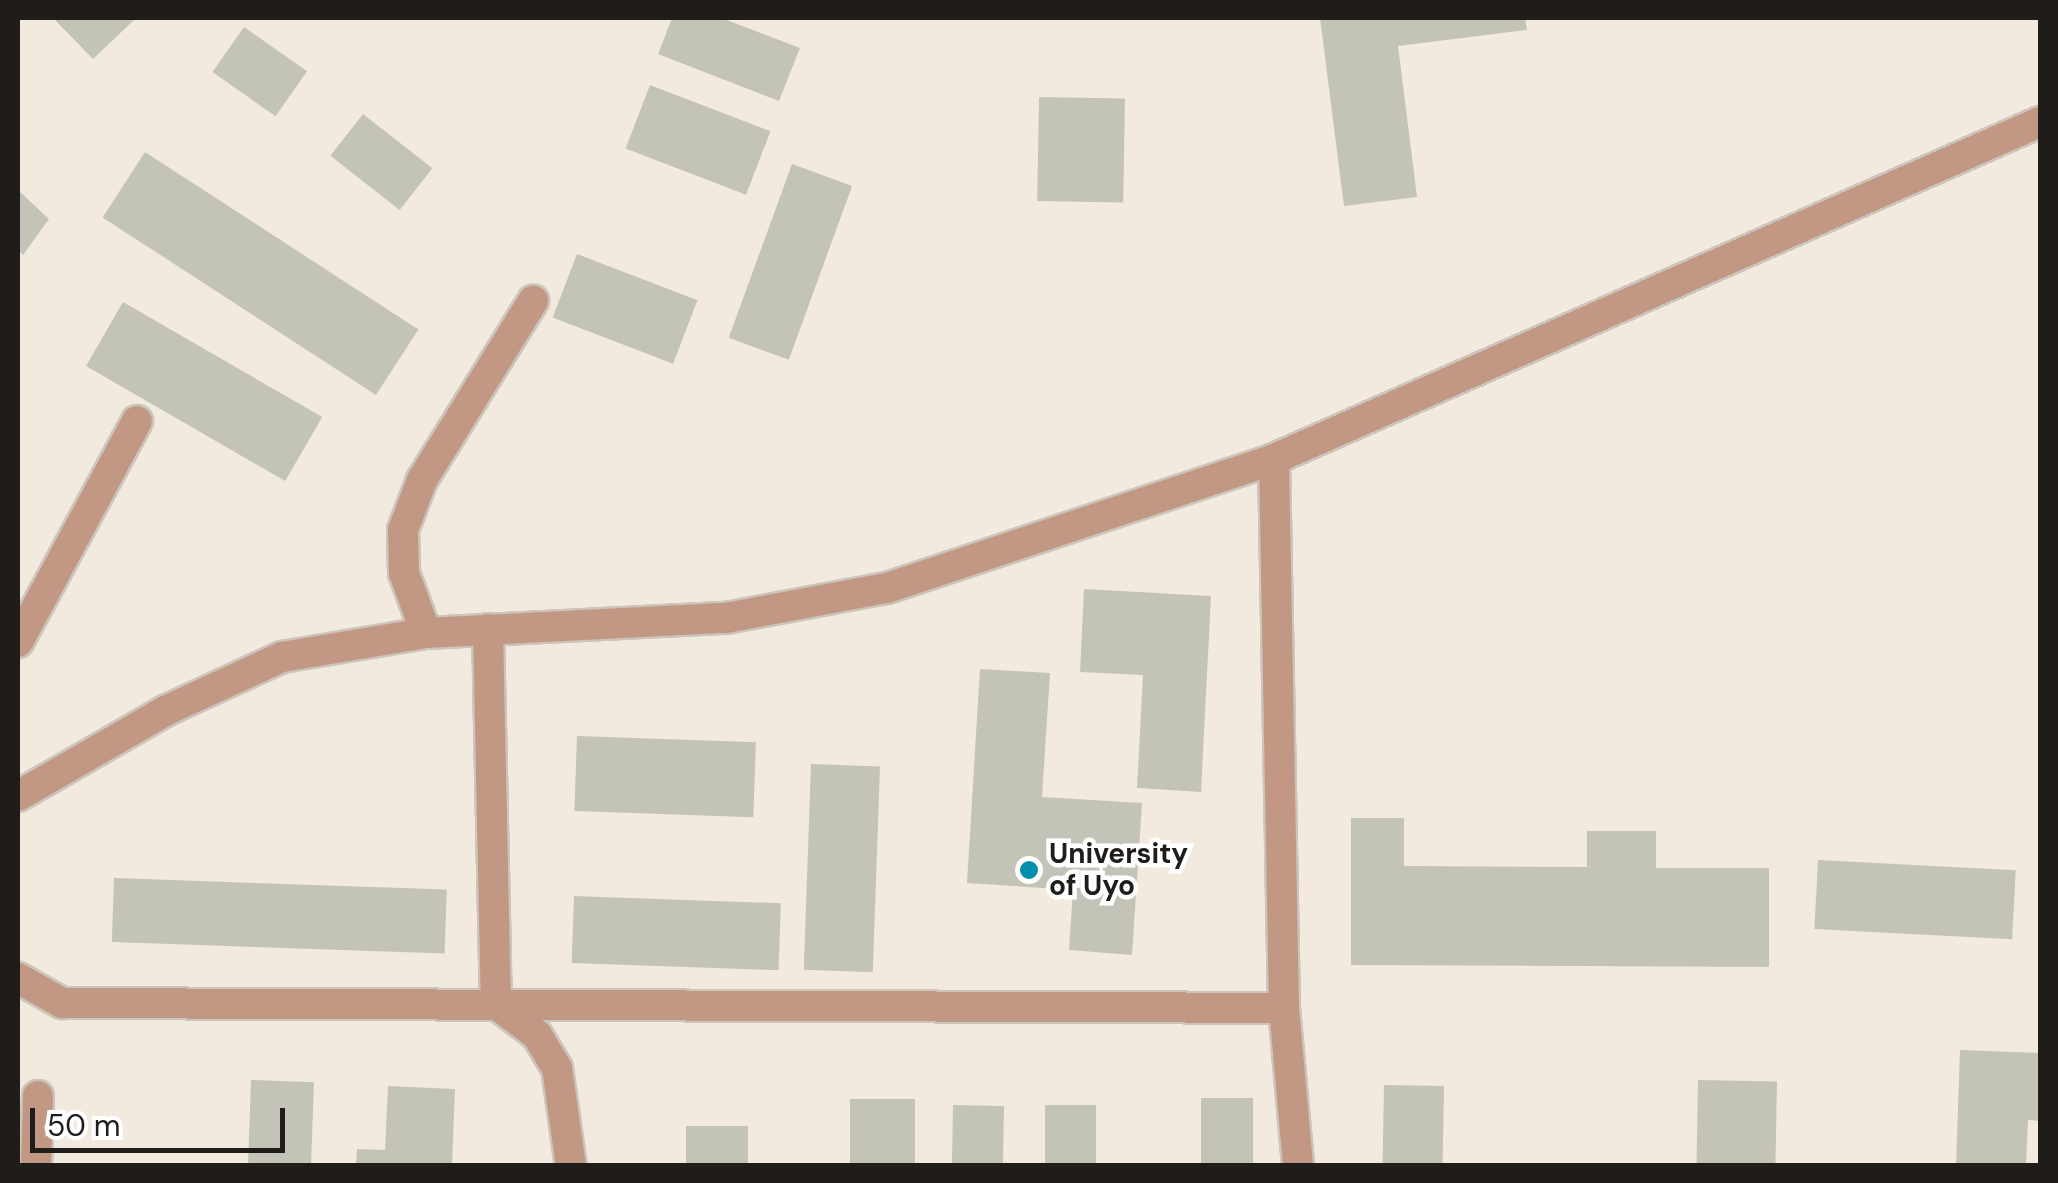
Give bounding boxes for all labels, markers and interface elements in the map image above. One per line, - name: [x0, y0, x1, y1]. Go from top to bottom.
- place label: University of Uyo: [1049, 837, 1188, 903]
- marker: University of Uyo: [1018, 859, 1040, 881]
- scale bar: [35, 1088, 290, 1150]
- text: 50 m: [47, 1106, 121, 1145]

